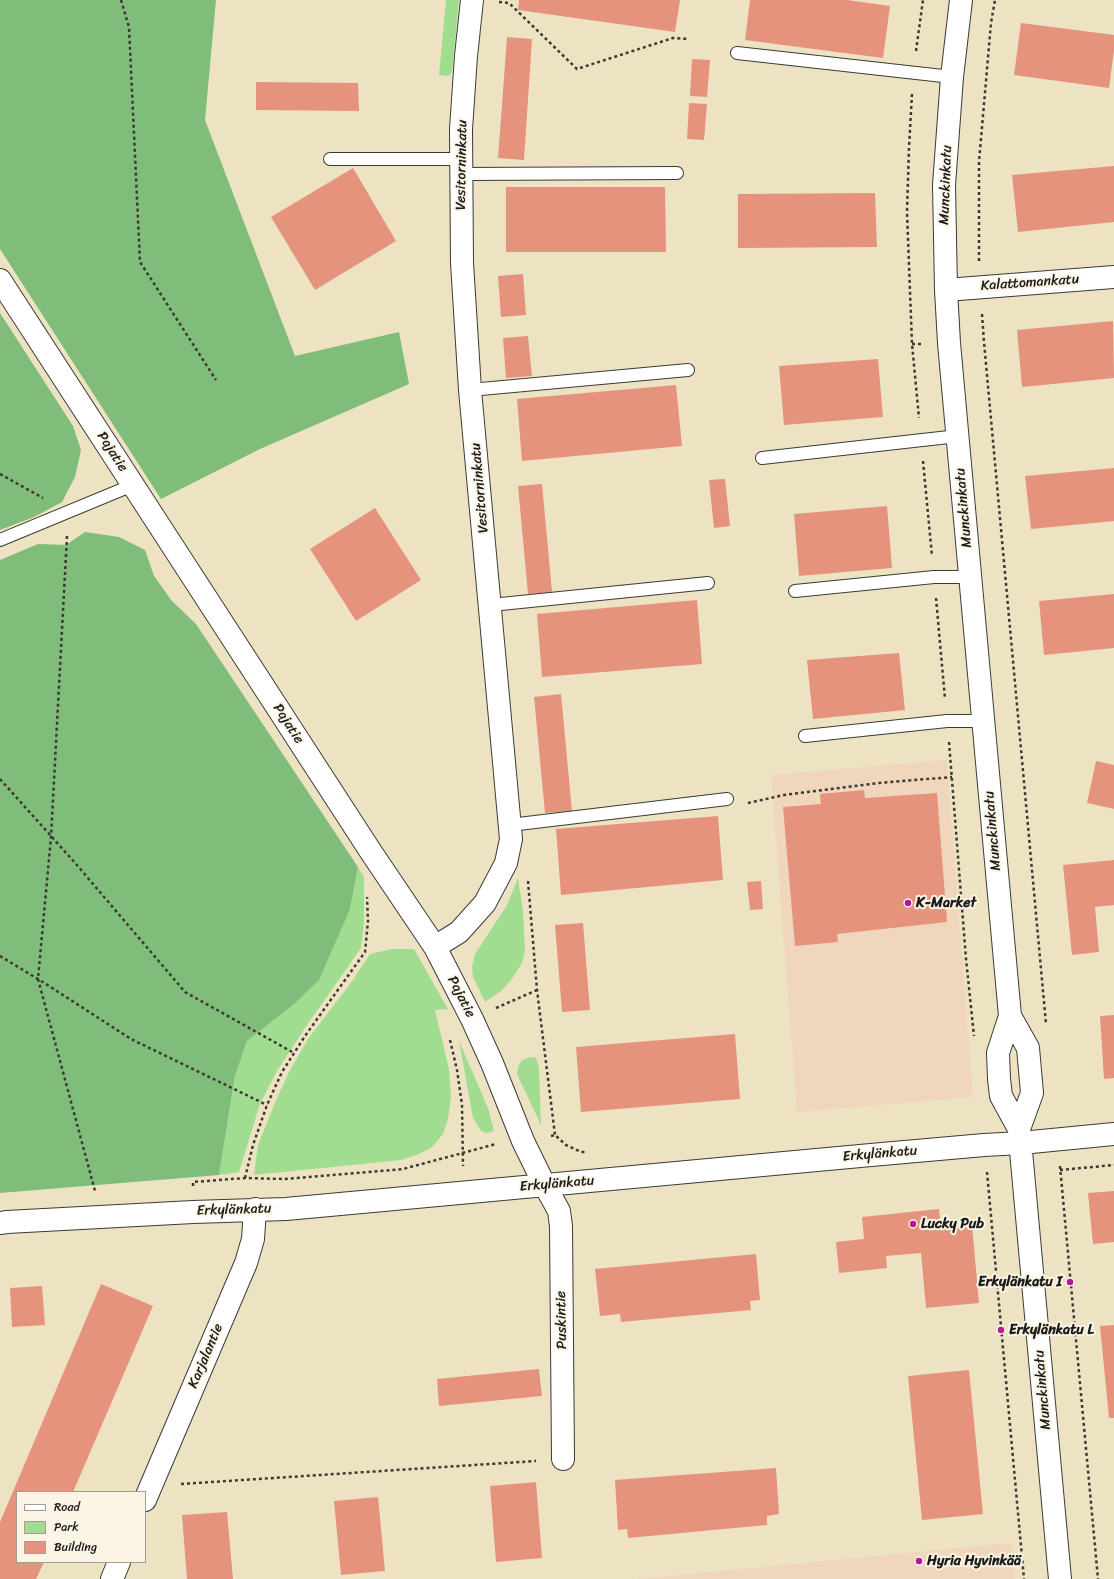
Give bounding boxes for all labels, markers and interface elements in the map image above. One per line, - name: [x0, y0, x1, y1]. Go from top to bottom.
- street label: Vesitorninkatu: [453, 120, 471, 210]
- street label: Munckinkatu: [936, 145, 956, 225]
- street label: Kalattomankatu: [980, 271, 1080, 295]
- street label: Pajatie: [93, 429, 131, 475]
- street label: Vesitorninkatu: [468, 442, 492, 534]
- street label: Munckinkatu: [952, 467, 976, 549]
- street label: Pajatie: [269, 701, 307, 747]
- street label: Munckinkatu: [981, 790, 1005, 872]
- place label: K-Market: [916, 895, 976, 911]
- marker: K-Market: [903, 898, 913, 908]
- street label: Pajatie: [443, 973, 479, 1021]
- street label: Erkylänkatu: [842, 1142, 918, 1166]
- street label: Erkylänkatu: [519, 1172, 595, 1196]
- street label: Erkylänkatu: [196, 1200, 272, 1220]
- place label: Lucky Pub: [921, 1216, 984, 1232]
- marker: Lucky Pub: [908, 1219, 918, 1229]
- place label: Erkylänkatu I: [978, 1274, 1062, 1290]
- marker: Erkylänkatu I: [1065, 1277, 1075, 1287]
- street label: Puskintie: [553, 1291, 571, 1349]
- street label: Karjalantie: [185, 1321, 227, 1391]
- place label: Erkylänkatu L: [1009, 1322, 1094, 1338]
- marker: Erkylänkatu L: [996, 1325, 1006, 1335]
- street label: Munckinkatu: [1031, 1349, 1055, 1431]
- legend: [16, 1491, 146, 1563]
- text: Road: [54, 1496, 80, 1518]
- text: Park: [54, 1516, 79, 1538]
- text: Building: [54, 1536, 97, 1558]
- place label: Hyria Hyvinkää: [927, 1553, 1021, 1569]
- marker: Hyria Hyvinkää: [914, 1556, 924, 1566]

